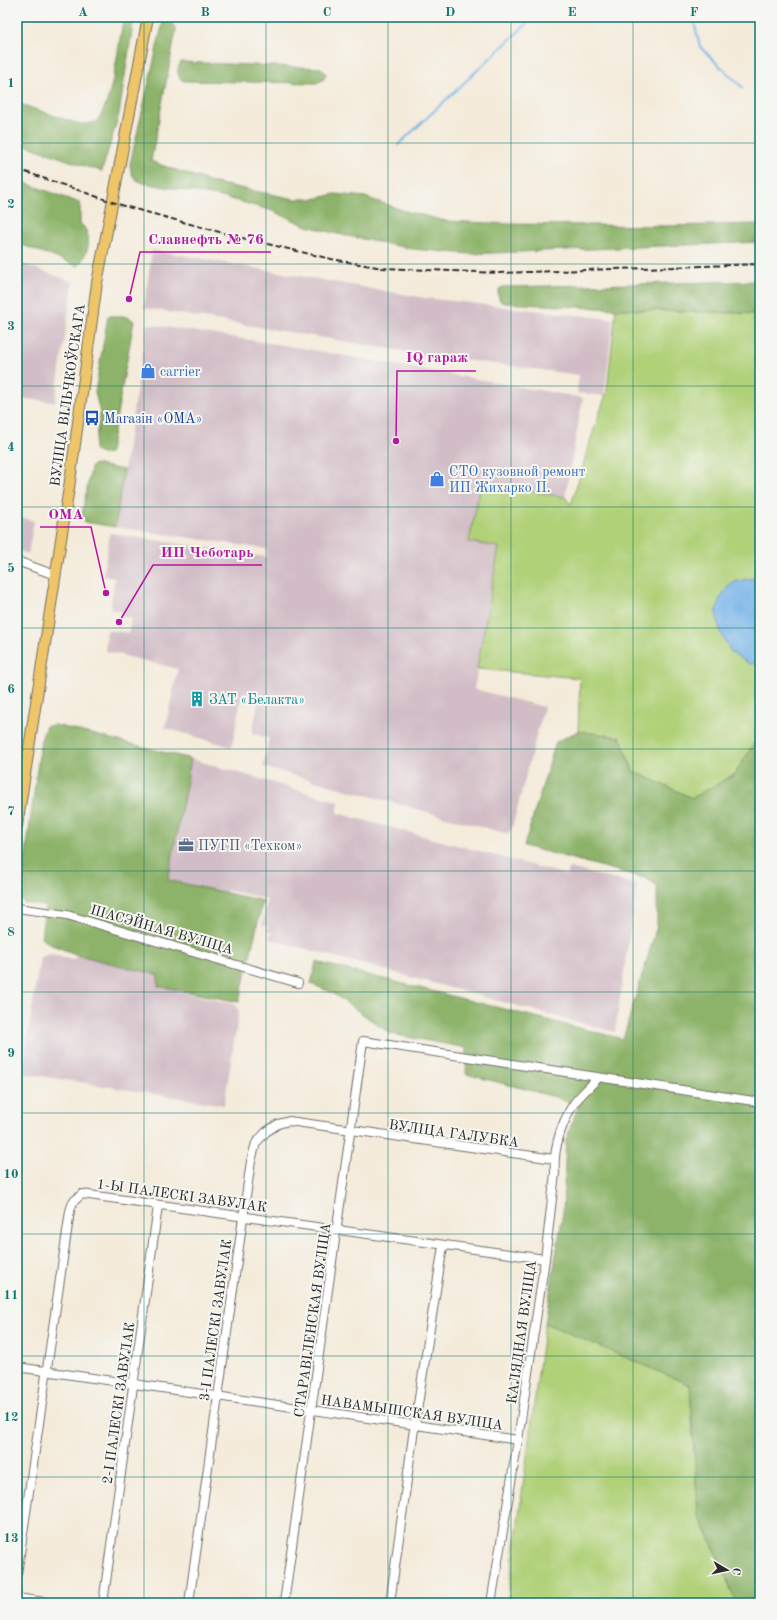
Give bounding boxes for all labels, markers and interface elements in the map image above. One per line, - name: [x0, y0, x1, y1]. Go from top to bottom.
- text: A: [78, 6, 88, 19]
- text: B: [200, 6, 210, 19]
- text: C: [323, 6, 331, 19]
- text: D: [445, 6, 455, 19]
- text: E: [568, 6, 577, 19]
- text: F: [690, 6, 699, 19]
- text: 1: [7, 77, 15, 90]
- text: 2: [7, 198, 15, 211]
- callout: Славнефть № 76: [140, 225, 271, 252]
- text: Славнефть № 76: [148, 233, 264, 248]
- street label: ВУЛІЦА ВІЛЬЧКОЎСКАГА: [44, 302, 88, 487]
- text: 3: [7, 320, 15, 333]
- callout: IQ гараж: [397, 344, 476, 371]
- text: IQ гараж: [406, 351, 468, 366]
- shop icon: carrier: [139, 362, 157, 380]
- place label: carrier: [160, 365, 201, 379]
- bus stop icon: Магазін «ОМА»: [83, 409, 101, 427]
- place label: Магазін «ОМА»: [104, 412, 202, 426]
- text: 4: [7, 441, 15, 454]
- place label: СТО кузовной ремонт ИП Жихарко П.: [449, 465, 586, 495]
- shop icon: СТО кузовной ремонт ИП Жихарко П.: [428, 470, 446, 488]
- callout: ОМА: [40, 500, 91, 527]
- text: ОМА: [48, 508, 84, 523]
- callout: ИП Чеботарь: [153, 538, 262, 565]
- text: ИП Чеботарь: [160, 546, 254, 561]
- text: 5: [7, 562, 15, 575]
- text: 6: [7, 683, 15, 696]
- building icon: ЗАТ «Белакта»: [188, 690, 206, 708]
- place label: ЗАТ «Белакта»: [209, 693, 305, 707]
- text: 7: [7, 805, 15, 818]
- office icon: ПУГП «Техком»: [177, 836, 195, 854]
- place label: ПУГП «Техком»: [198, 839, 302, 853]
- street label: ШАСЭЙНАЯ ВУЛІЦА: [89, 899, 236, 957]
- text: 8: [7, 926, 15, 939]
- text: 9: [7, 1047, 15, 1060]
- street label: ВУЛІЦА ГАЛУБКА: [388, 1118, 520, 1150]
- text: 10: [3, 1168, 19, 1181]
- street label: 1-Ы ПАЛЕСКІ ЗАВУЛАК: [96, 1177, 268, 1215]
- street label: СТАРАВІЛЕНСКАЯ ВУЛІЦА: [292, 1222, 334, 1418]
- street label: 3-І ПАЛЕСКІ ЗАВУЛАК: [198, 1238, 234, 1402]
- street label: КАЛЯДНАЯ ВУЛІЦА: [505, 1259, 539, 1405]
- text: 11: [3, 1289, 19, 1302]
- street label: 2-І ПАЛЕСКІ ЗАВУЛАК: [101, 1321, 137, 1485]
- street label: НАВАМЫШСКАЯ ВУЛІЦА: [320, 1393, 504, 1433]
- text: 12: [3, 1411, 19, 1424]
- text: 13: [3, 1532, 19, 1545]
- north arrow: [707, 1550, 747, 1590]
- text: С: [729, 1567, 741, 1576]

